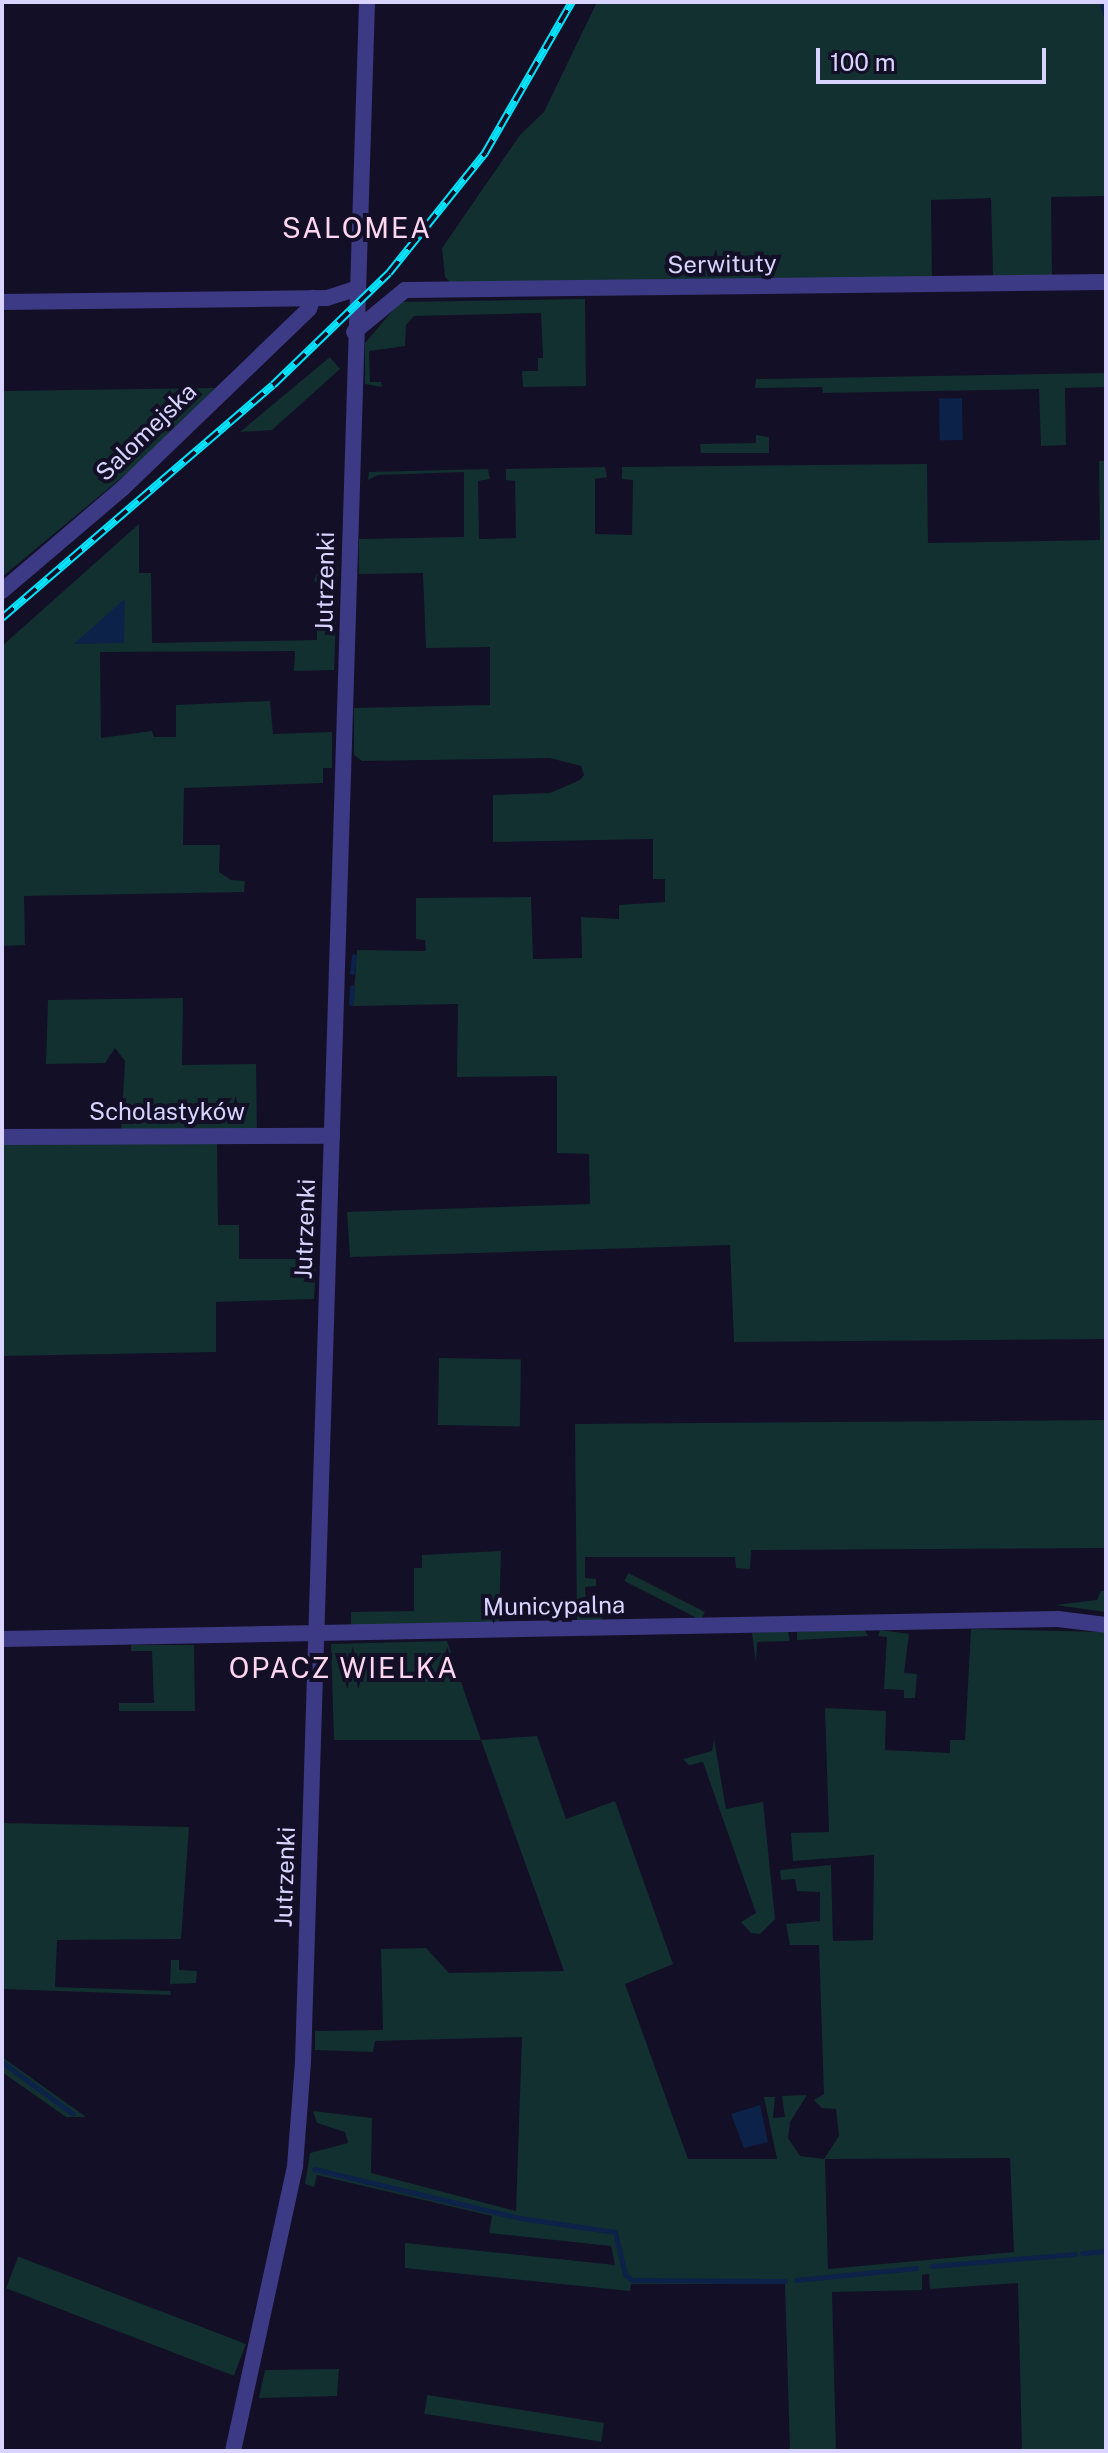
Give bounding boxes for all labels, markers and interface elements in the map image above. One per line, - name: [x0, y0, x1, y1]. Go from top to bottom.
- scale bar: [820, 32, 1050, 82]
- text: 100 m: [830, 48, 896, 76]
- district label: SALOMEA: [282, 211, 432, 245]
- street label: Serwituty: [667, 249, 777, 279]
- street label: Salomejska: [90, 377, 202, 487]
- street label: Jutrzenki: [310, 532, 340, 632]
- street label: Scholastyków: [89, 1098, 245, 1126]
- street label: Jutrzenki: [289, 1178, 321, 1280]
- street label: Municypalna: [483, 1590, 625, 1622]
- district label: OPACZ WIELKA: [228, 1651, 460, 1685]
- street label: Jutrzenki: [269, 1826, 301, 1928]

